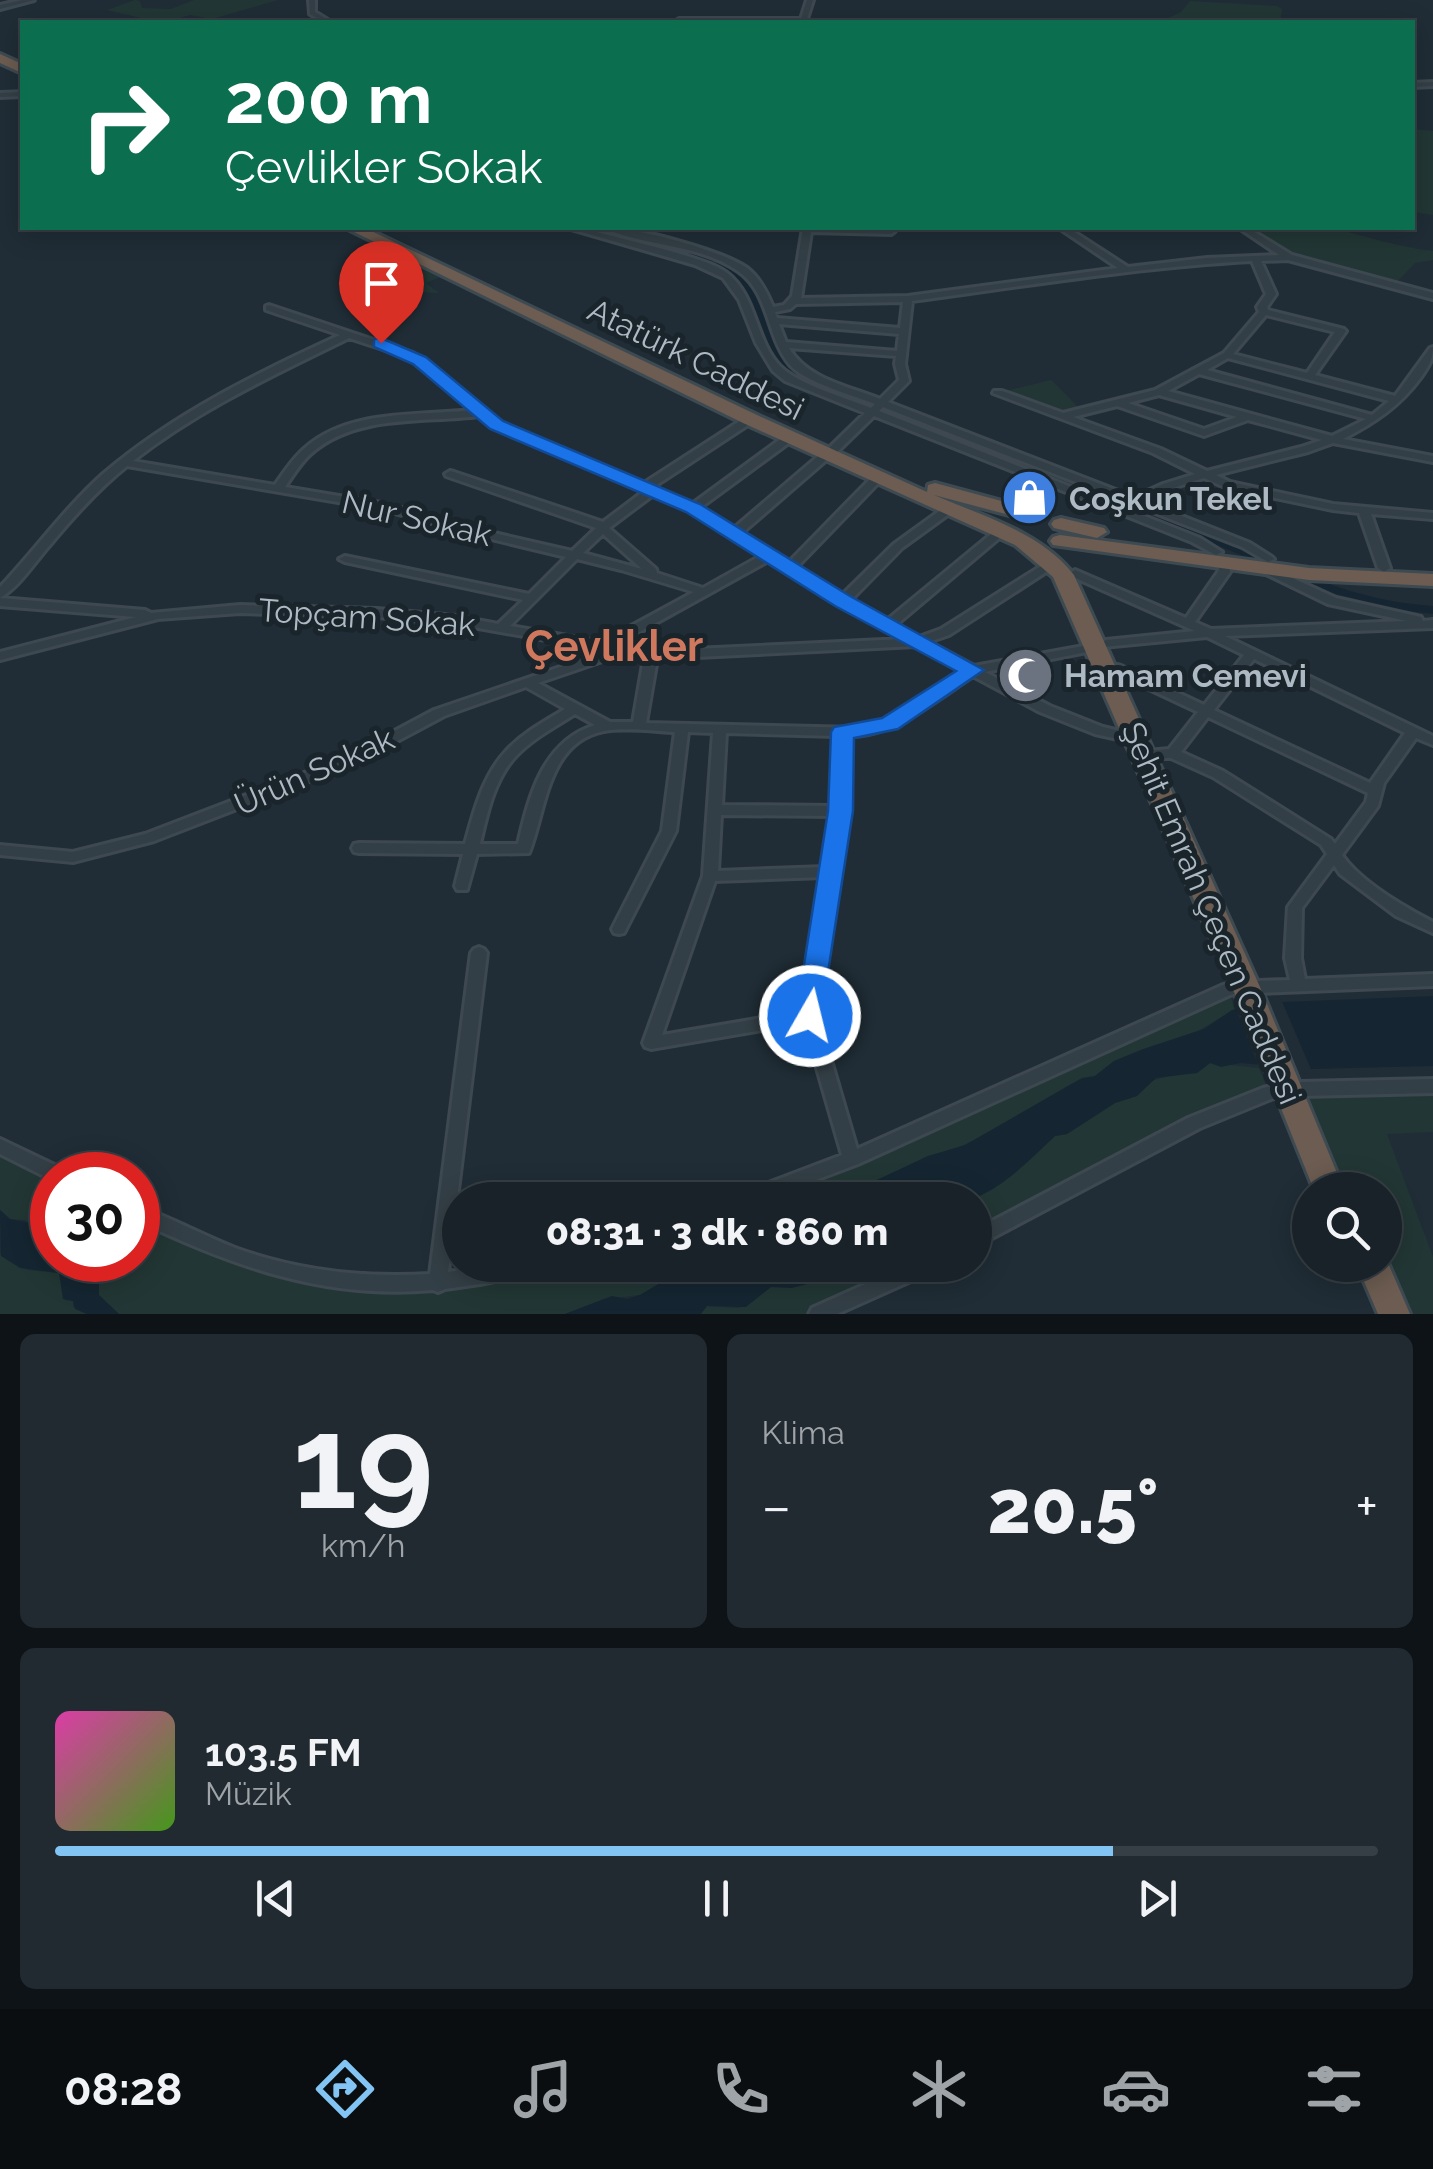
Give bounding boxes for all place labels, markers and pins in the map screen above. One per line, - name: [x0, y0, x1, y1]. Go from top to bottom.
- pin: [339, 241, 424, 344]
- shop icon: Coşkun Tekel: [1000, 468, 1060, 528]
- place label: Coşkun Tekel: [1069, 480, 1273, 517]
- mosque icon: Hamam Cemevi: [995, 645, 1055, 705]
- place label: Hamam Cemevi: [1064, 657, 1307, 694]

